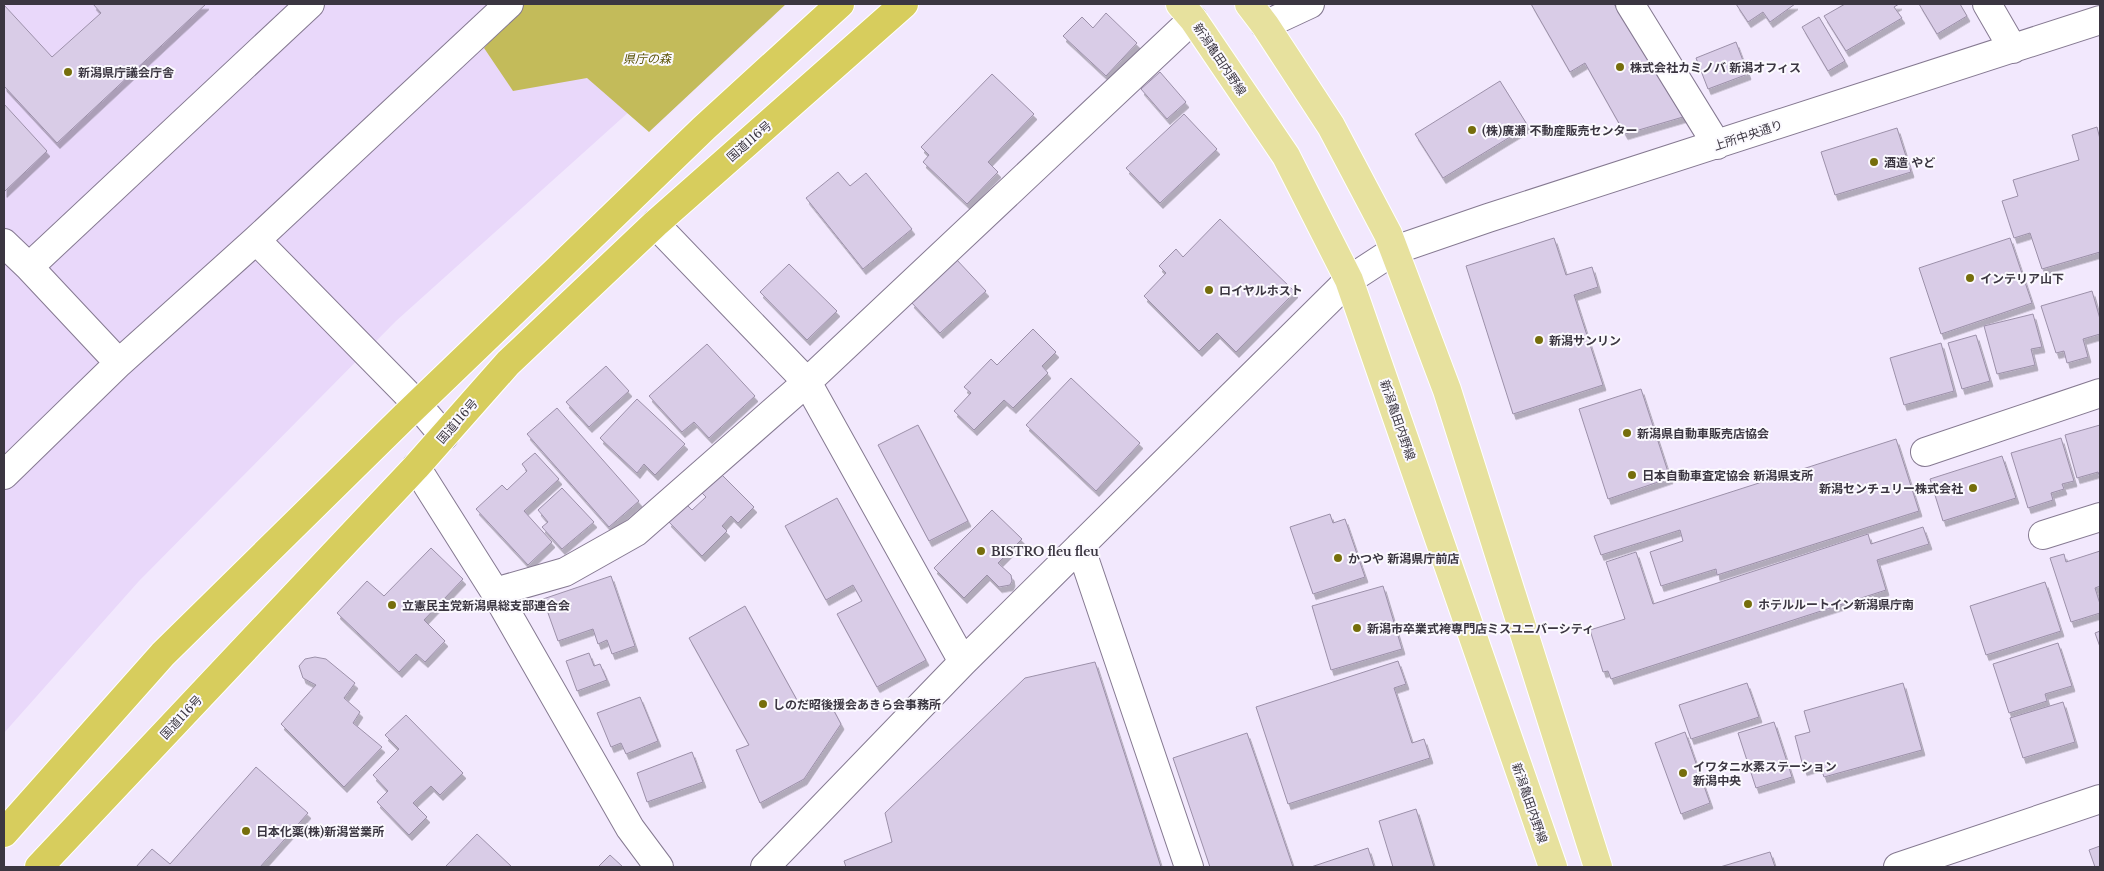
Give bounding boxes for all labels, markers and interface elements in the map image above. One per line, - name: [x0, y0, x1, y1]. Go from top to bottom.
- street label: 新潟亀田内野線: [1190, 20, 1250, 98]
- park label: 県庁の森: [623, 51, 672, 66]
- place label: 株式会社カミノバ 新潟オフィス: [1630, 60, 1801, 75]
- marker: 株式会社カミノバ 新潟オフィス: [1614, 61, 1626, 73]
- place label: 新潟県庁議会庁舎: [78, 65, 174, 80]
- marker: 新潟県庁議会庁舎: [62, 66, 74, 78]
- street label: 国道116号: [724, 117, 774, 165]
- street label: 上所中央通り: [1711, 117, 1785, 153]
- place label: (株)廣瀬 不動産販売センター: [1482, 123, 1637, 138]
- marker: (株)廣瀬 不動産販売センター: [1466, 124, 1478, 136]
- place label: 酒造 やど: [1884, 155, 1935, 170]
- marker: 酒造 やど: [1868, 156, 1880, 168]
- place label: インテリア山下: [1980, 271, 2064, 286]
- marker: インテリア山下: [1964, 272, 1976, 284]
- place label: ロイヤルホスト: [1219, 283, 1303, 298]
- marker: ロイヤルホスト: [1203, 284, 1215, 296]
- place label: 新潟サンリン: [1549, 333, 1621, 348]
- marker: 新潟サンリン: [1533, 334, 1545, 346]
- street label: 新潟亀田内野線: [1377, 378, 1419, 462]
- street label: 国道116号: [433, 396, 481, 446]
- place label: 新潟県自動車販売店協会: [1637, 426, 1769, 441]
- marker: 新潟県自動車販売店協会: [1621, 427, 1633, 439]
- place label: 日本自動車査定協会 新潟県支所: [1642, 468, 1813, 483]
- marker: 日本自動車査定協会 新潟県支所: [1626, 469, 1638, 481]
- place label: 新潟センチュリー株式会社: [1819, 481, 1963, 496]
- marker: 新潟センチュリー株式会社: [1967, 482, 1979, 494]
- place label: BISTRO fleu fleu: [991, 544, 1099, 559]
- marker: BISTRO fleu fleu: [975, 545, 987, 557]
- place label: かつや 新潟県庁前店: [1348, 551, 1459, 566]
- marker: かつや 新潟県庁前店: [1332, 552, 1344, 564]
- place label: ホテルルートイン新潟県庁南: [1758, 597, 1914, 612]
- place label: 立憲民主党新潟県総支部連合会: [402, 598, 570, 613]
- marker: ホテルルートイン新潟県庁南: [1742, 598, 1754, 610]
- marker: 立憲民主党新潟県総支部連合会: [386, 599, 398, 611]
- place label: 新潟市卒業式袴専門店ミスユニバーシティ: [1367, 621, 1594, 636]
- marker: 新潟市卒業式袴専門店ミスユニバーシティ: [1351, 622, 1363, 634]
- street label: 国道116号: [157, 692, 205, 742]
- place label: しのだ昭後援会あきら会事務所: [773, 697, 941, 712]
- marker: しのだ昭後援会あきら会事務所: [757, 698, 769, 710]
- place label: イワタニ水素ステーション 新潟中央: [1693, 759, 1837, 788]
- street label: 新潟亀田内野線: [1509, 761, 1551, 845]
- marker: イワタニ水素ステーション 新潟中央: [1677, 767, 1689, 779]
- place label: 日本化薬(株)新潟営業所: [256, 824, 384, 839]
- marker: 日本化薬(株)新潟営業所: [240, 825, 252, 837]

